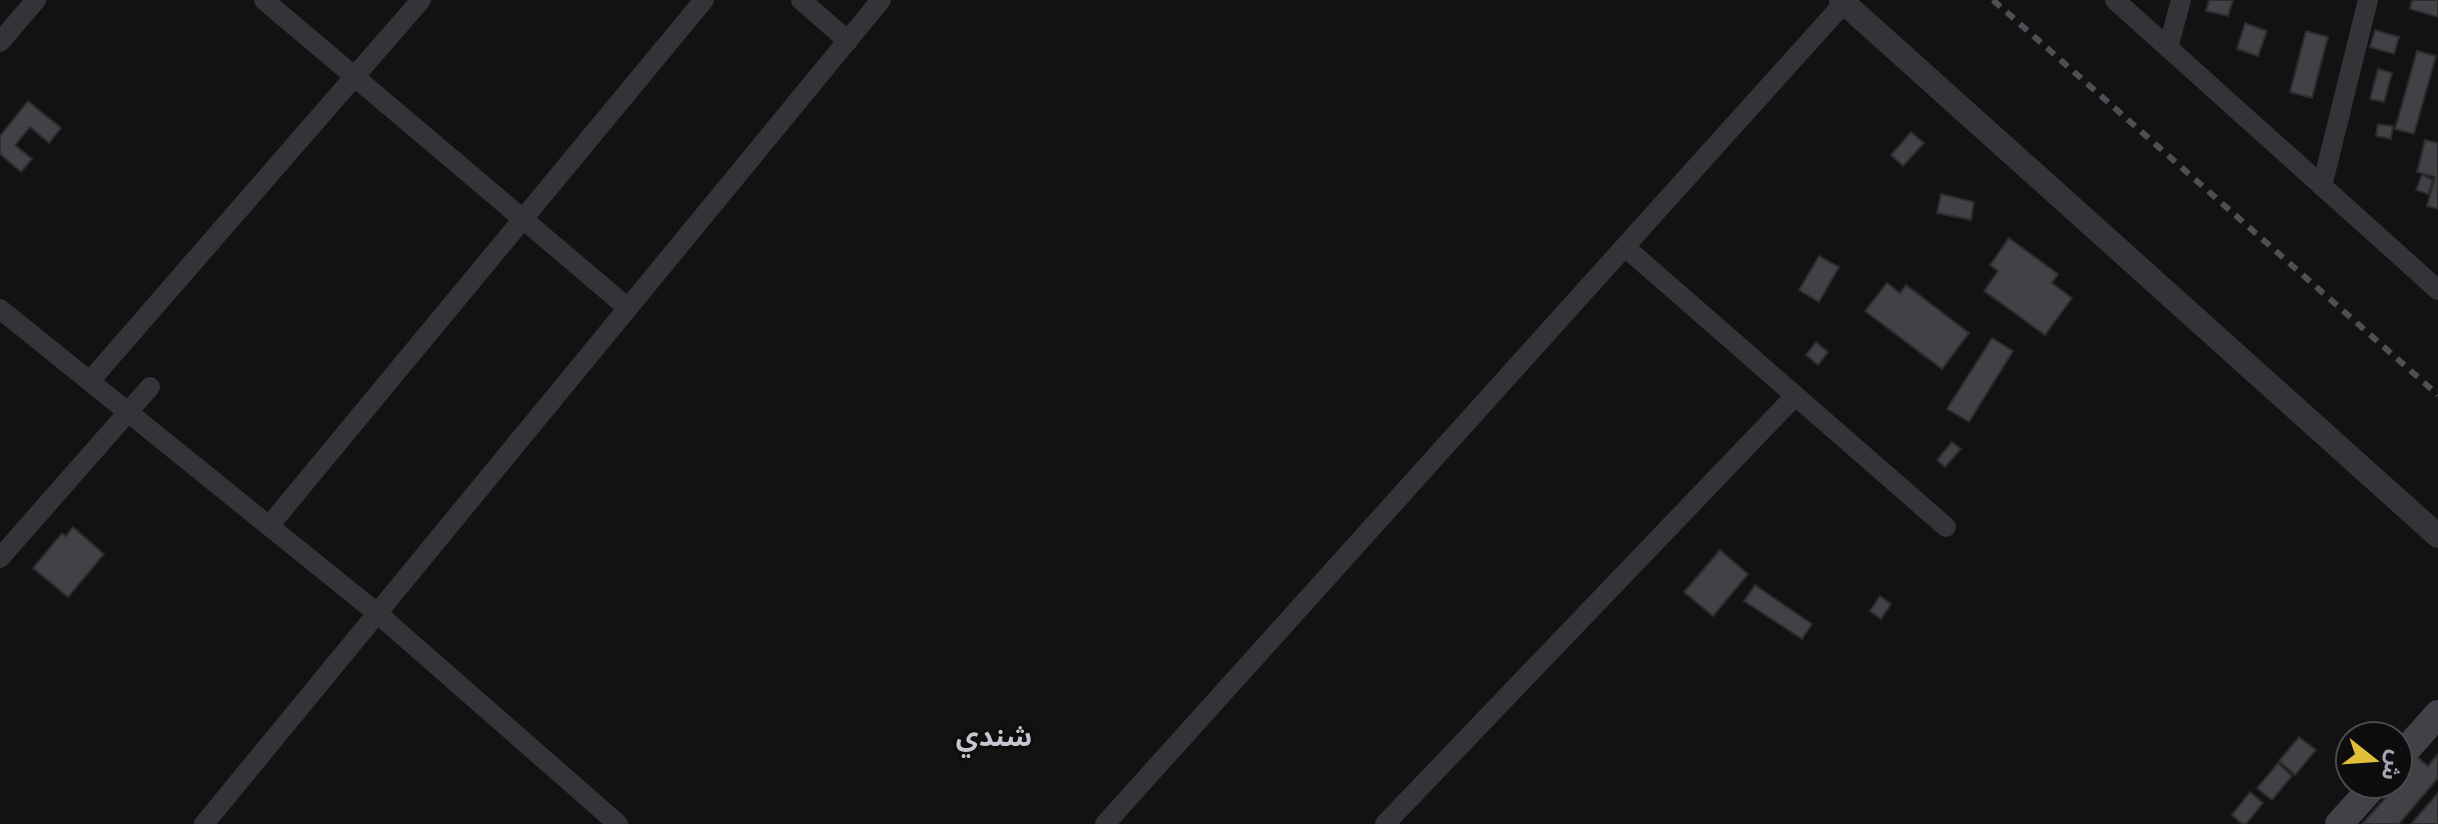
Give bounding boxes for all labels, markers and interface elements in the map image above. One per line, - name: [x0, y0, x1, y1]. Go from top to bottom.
- north arrow: [2334, 720, 2414, 800]
- district label: شندي: [956, 721, 1032, 758]
- text: ش: [2376, 748, 2409, 784]

